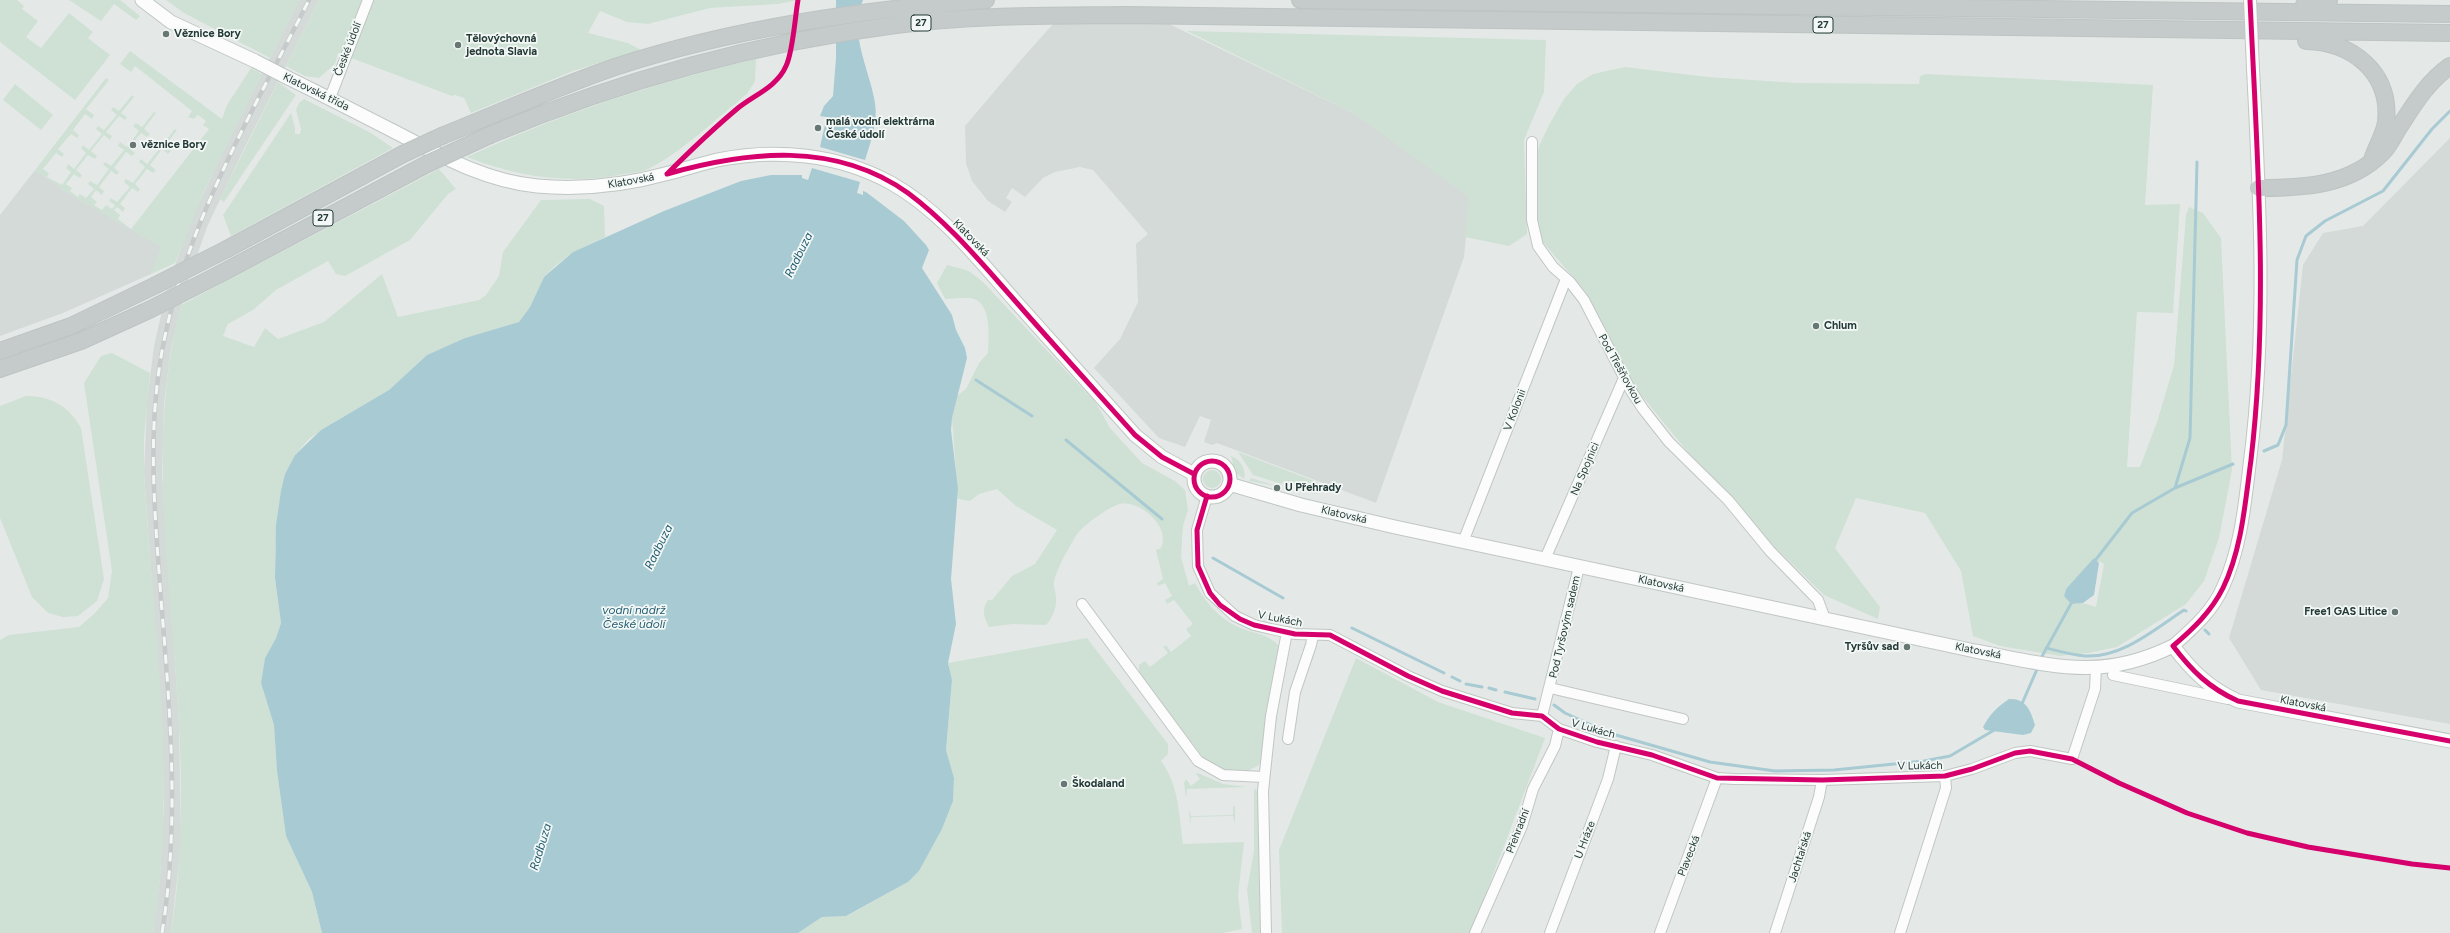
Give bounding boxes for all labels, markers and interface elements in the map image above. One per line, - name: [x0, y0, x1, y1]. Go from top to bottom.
- road number: 27: [911, 15, 931, 31]
- road number: 27: [1813, 17, 1833, 33]
- street label: České údolí: [332, 20, 364, 78]
- place label: Věznice Bory: [174, 27, 241, 41]
- marker: Věznice Bory: [161, 29, 171, 39]
- place label: Tělovýchovná jednota Slavia: [466, 32, 537, 58]
- marker: Tělovýchovná jednota Slavia: [453, 40, 463, 50]
- street label: Klatovská třída: [281, 70, 351, 114]
- place label: malá vodní elektrárna České údolí: [826, 115, 935, 141]
- marker: malá vodní elektrárna České údolí: [813, 123, 823, 133]
- place label: věznice Bory: [141, 138, 206, 152]
- marker: věznice Bory: [128, 140, 138, 150]
- street label: Klatovská: [607, 170, 655, 192]
- road number: 27: [313, 210, 333, 226]
- street label: Klatovská: [950, 217, 992, 259]
- water label: Radbuza: [782, 230, 816, 280]
- place label: Chlum: [1824, 319, 1857, 333]
- marker: Chlum: [1811, 321, 1821, 331]
- street label: Pod Třešňovkou: [1595, 332, 1645, 406]
- street label: V Kolonii: [1501, 387, 1529, 433]
- street label: Na Spojnici: [1568, 440, 1602, 498]
- place label: U Přehrady: [1285, 481, 1341, 495]
- marker: U Přehrady: [1272, 483, 1282, 493]
- street label: Klatovská: [1320, 503, 1368, 527]
- water label: Radbuza: [642, 522, 676, 572]
- street label: Klatovská: [1637, 573, 1685, 595]
- street label: Pod Tyršovým sadem: [1547, 574, 1583, 680]
- water label: vodní nádrž České údolí: [602, 603, 666, 631]
- place label: Free1 GAS Litice: [2304, 605, 2387, 619]
- marker: Free1 GAS Litice: [2390, 607, 2400, 617]
- street label: V Lukách: [1257, 608, 1303, 630]
- place label: Tyršův sad: [1845, 640, 1899, 654]
- street label: Klatovská: [1954, 640, 2002, 662]
- marker: Tyršův sad: [1902, 642, 1912, 652]
- street label: Klatovská: [2279, 693, 2327, 715]
- street label: V Lukách: [1570, 716, 1616, 742]
- street label: V Lukách: [1897, 759, 1943, 773]
- place label: Škodaland: [1072, 777, 1124, 791]
- marker: Škodaland: [1059, 779, 1069, 789]
- street label: Přehradní: [1503, 807, 1533, 855]
- street label: U Hráze: [1572, 819, 1598, 861]
- water label: Radbuza: [527, 822, 555, 872]
- street label: Jachtařská: [1786, 830, 1814, 884]
- street label: Plavecká: [1675, 834, 1703, 878]

